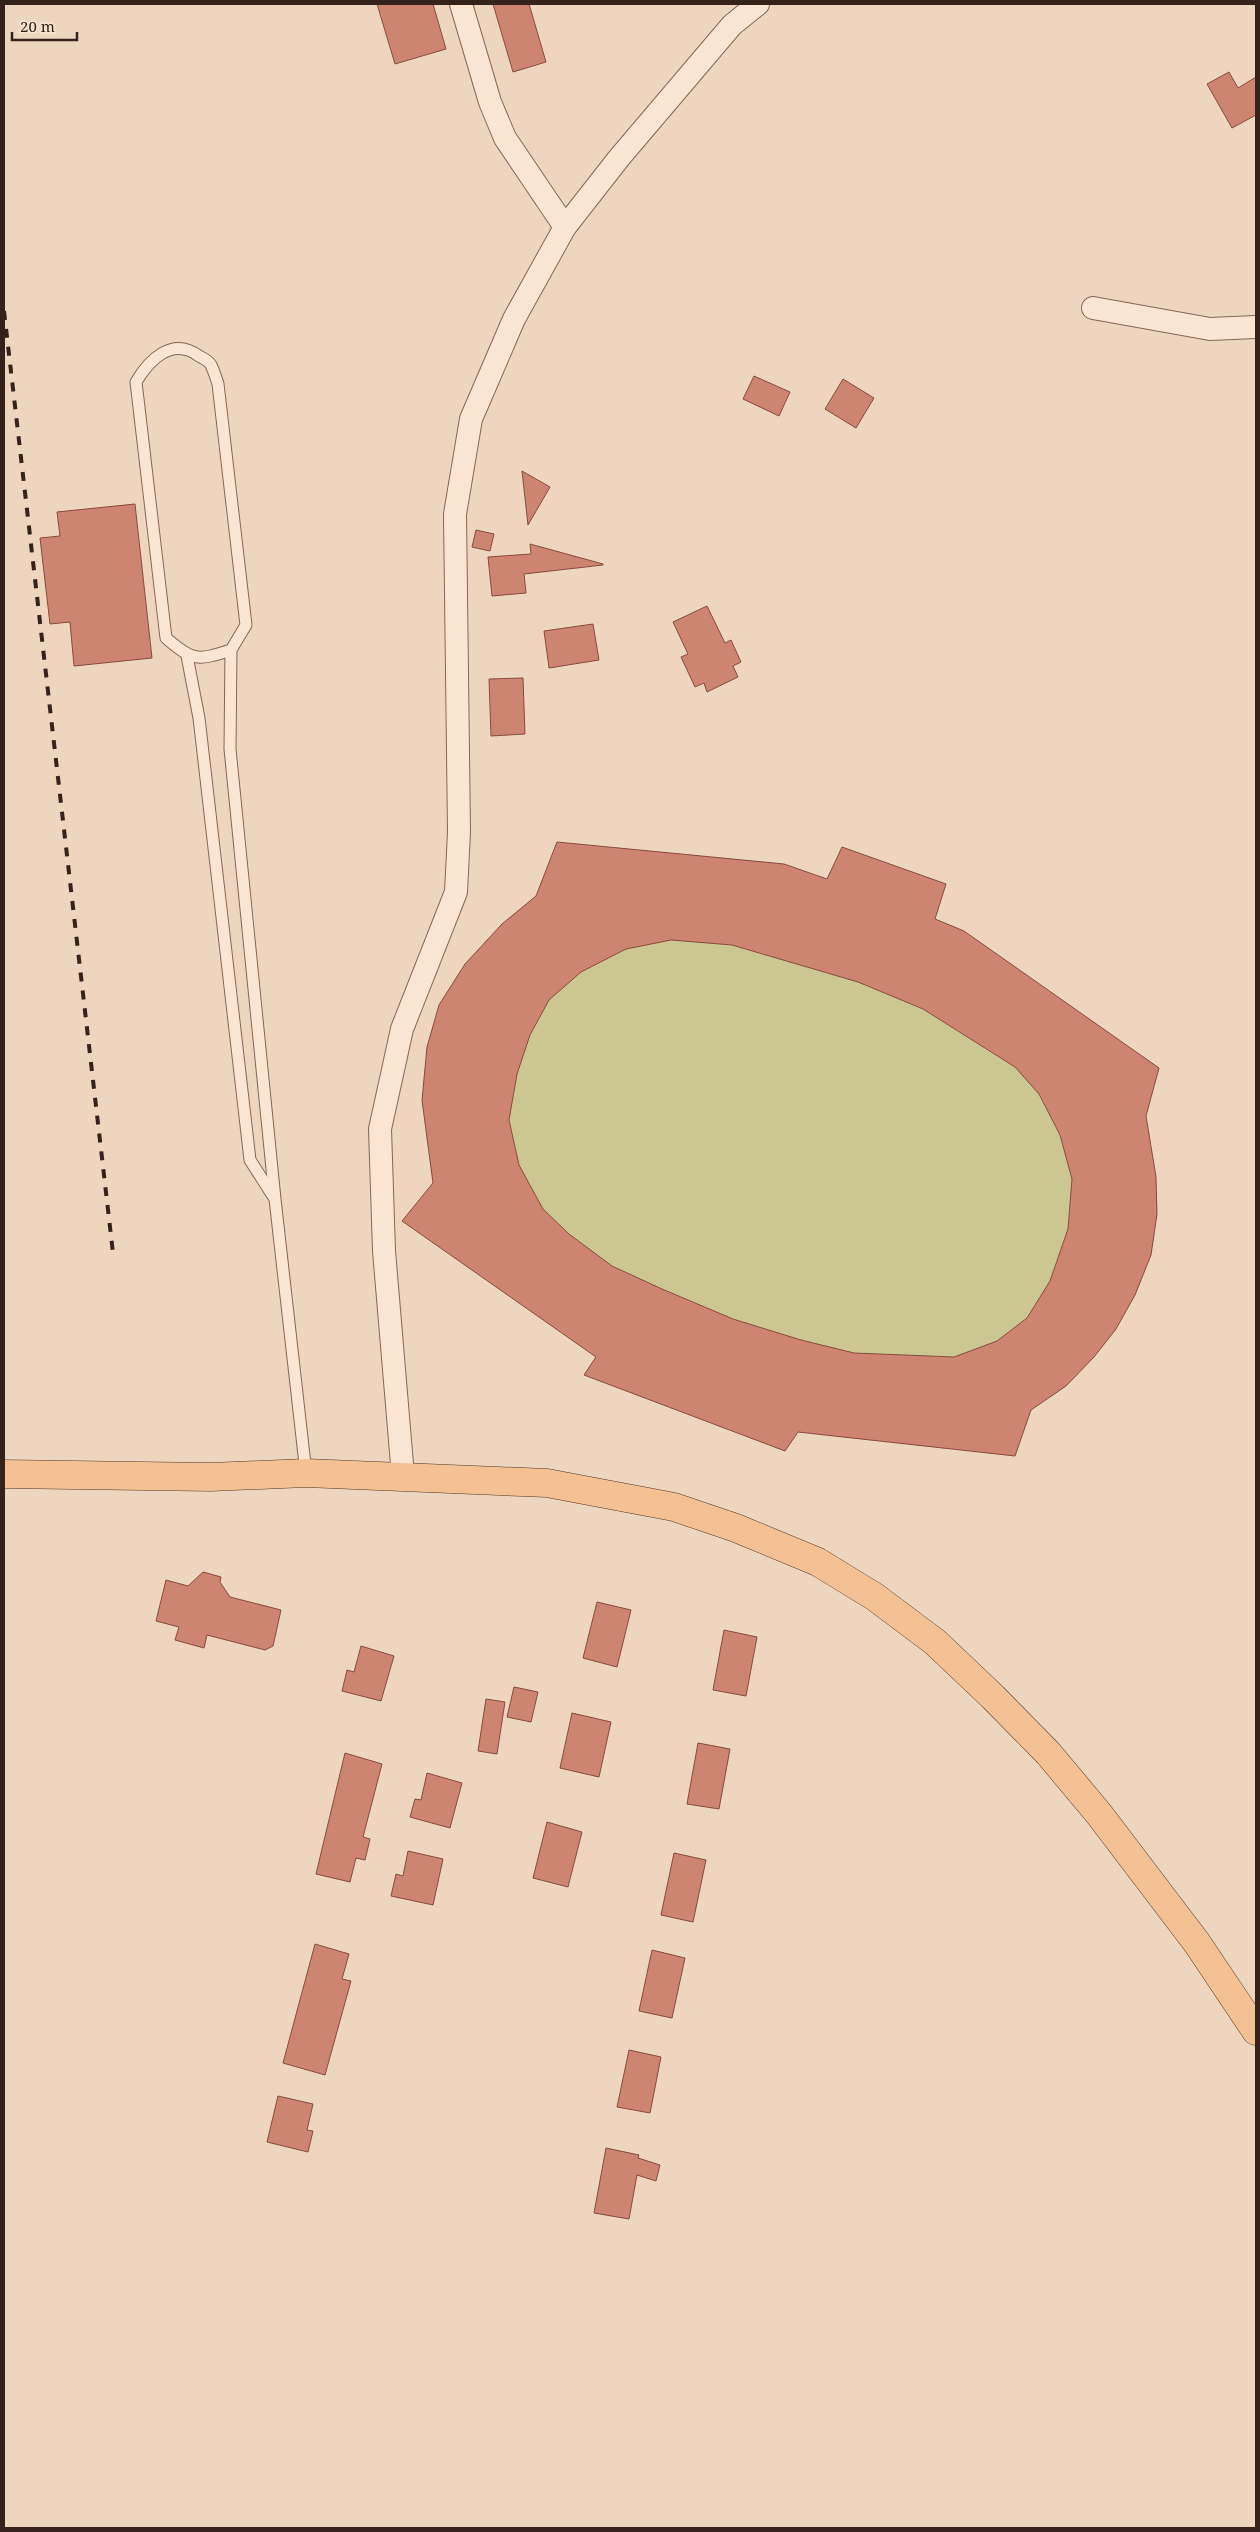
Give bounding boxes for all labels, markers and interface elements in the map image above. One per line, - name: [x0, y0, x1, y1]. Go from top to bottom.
- scale bar: [12, 10, 78, 42]
- text: 20 m: [20, 16, 55, 36]

